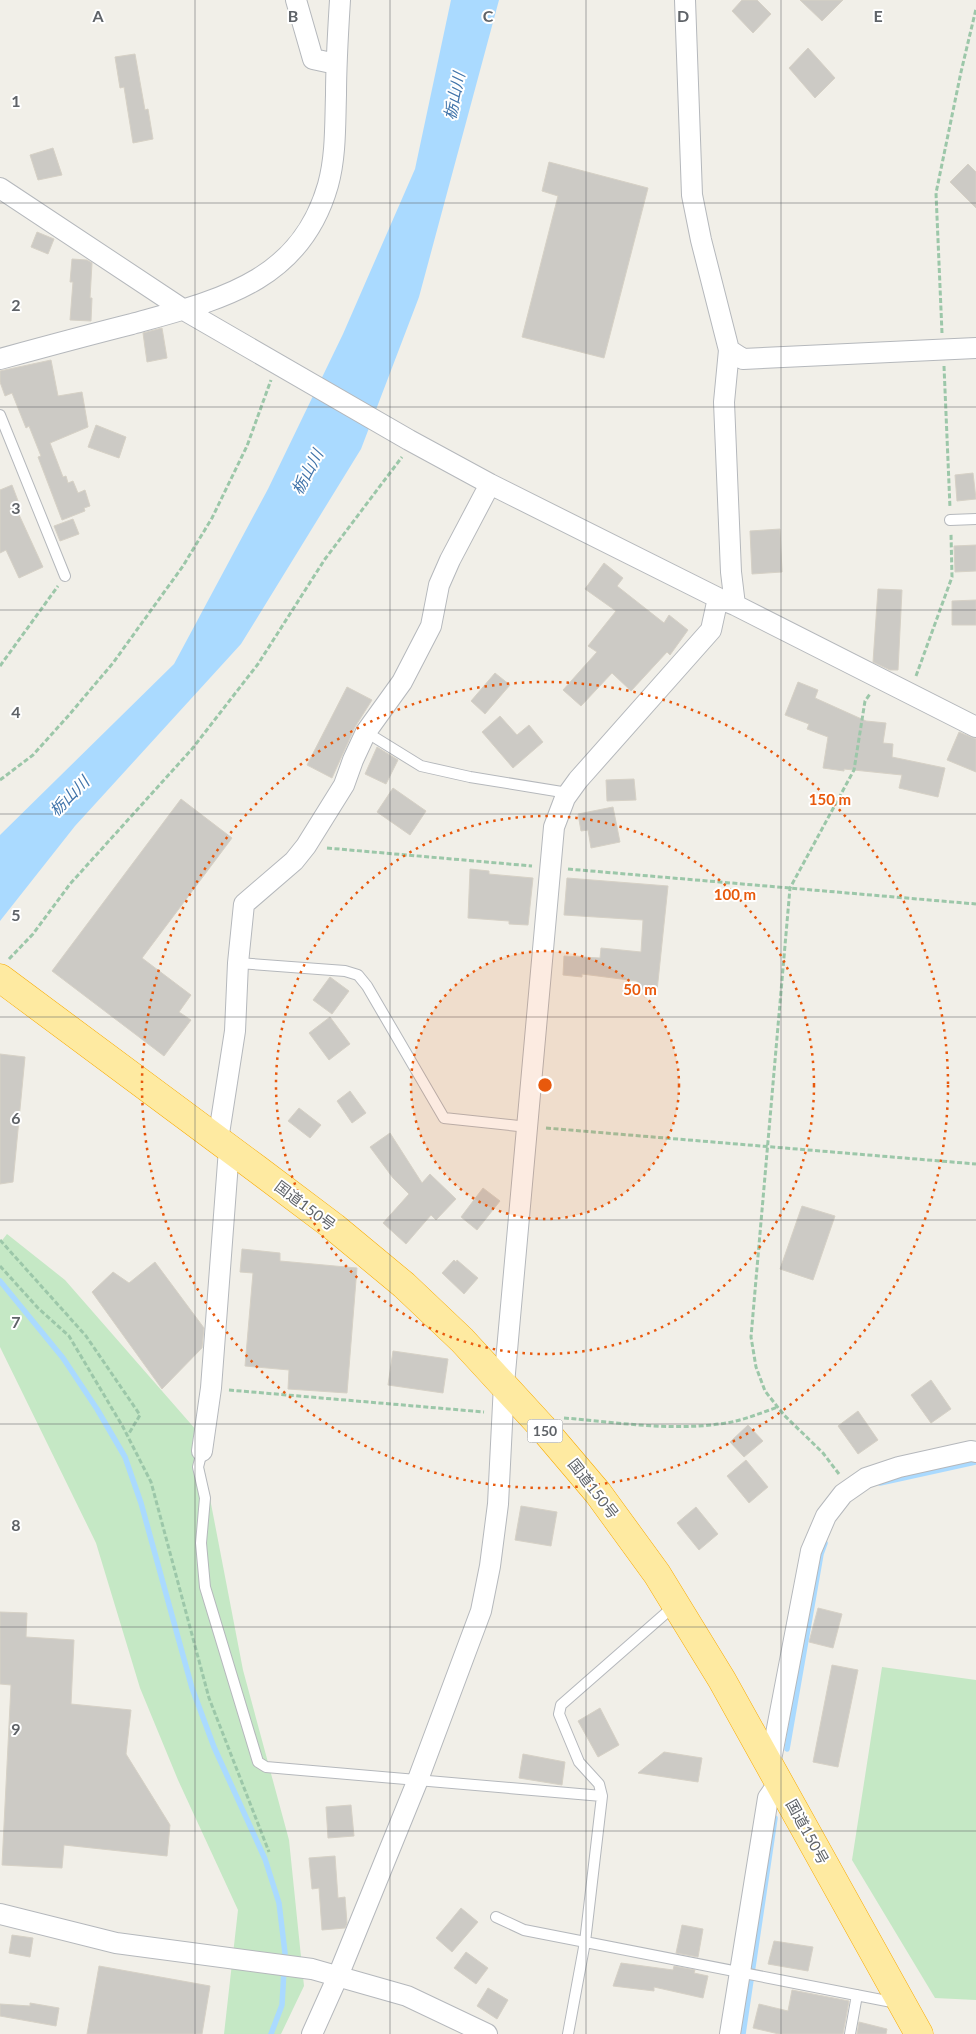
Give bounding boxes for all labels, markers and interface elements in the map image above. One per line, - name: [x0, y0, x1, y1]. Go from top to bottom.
- text: A: [91, 6, 104, 25]
- text: B: [288, 6, 298, 25]
- text: C: [483, 6, 494, 25]
- text: D: [677, 6, 689, 25]
- text: E: [873, 6, 883, 25]
- water label: 栃山川: [439, 68, 468, 121]
- text: 1: [11, 91, 21, 110]
- text: 2: [11, 295, 21, 314]
- water label: 栃山川: [287, 444, 327, 497]
- text: 3: [11, 498, 21, 517]
- text: 4: [11, 702, 21, 721]
- water label: 栃山川: [45, 771, 94, 819]
- text: 150 m: [809, 790, 851, 808]
- text: 100 m: [714, 885, 756, 903]
- text: 5: [11, 905, 21, 924]
- text: 50 m: [623, 980, 657, 998]
- centre of rings: [536, 1076, 554, 1094]
- text: 6: [11, 1108, 21, 1127]
- street label: 国道150号: [272, 1177, 339, 1234]
- text: 7: [11, 1312, 21, 1331]
- road number: 150: [528, 1420, 562, 1442]
- street label: 国道150号: [565, 1455, 623, 1522]
- text: 8: [11, 1515, 21, 1534]
- text: 9: [11, 1719, 21, 1738]
- street label: 国道150号: [783, 1796, 833, 1867]

